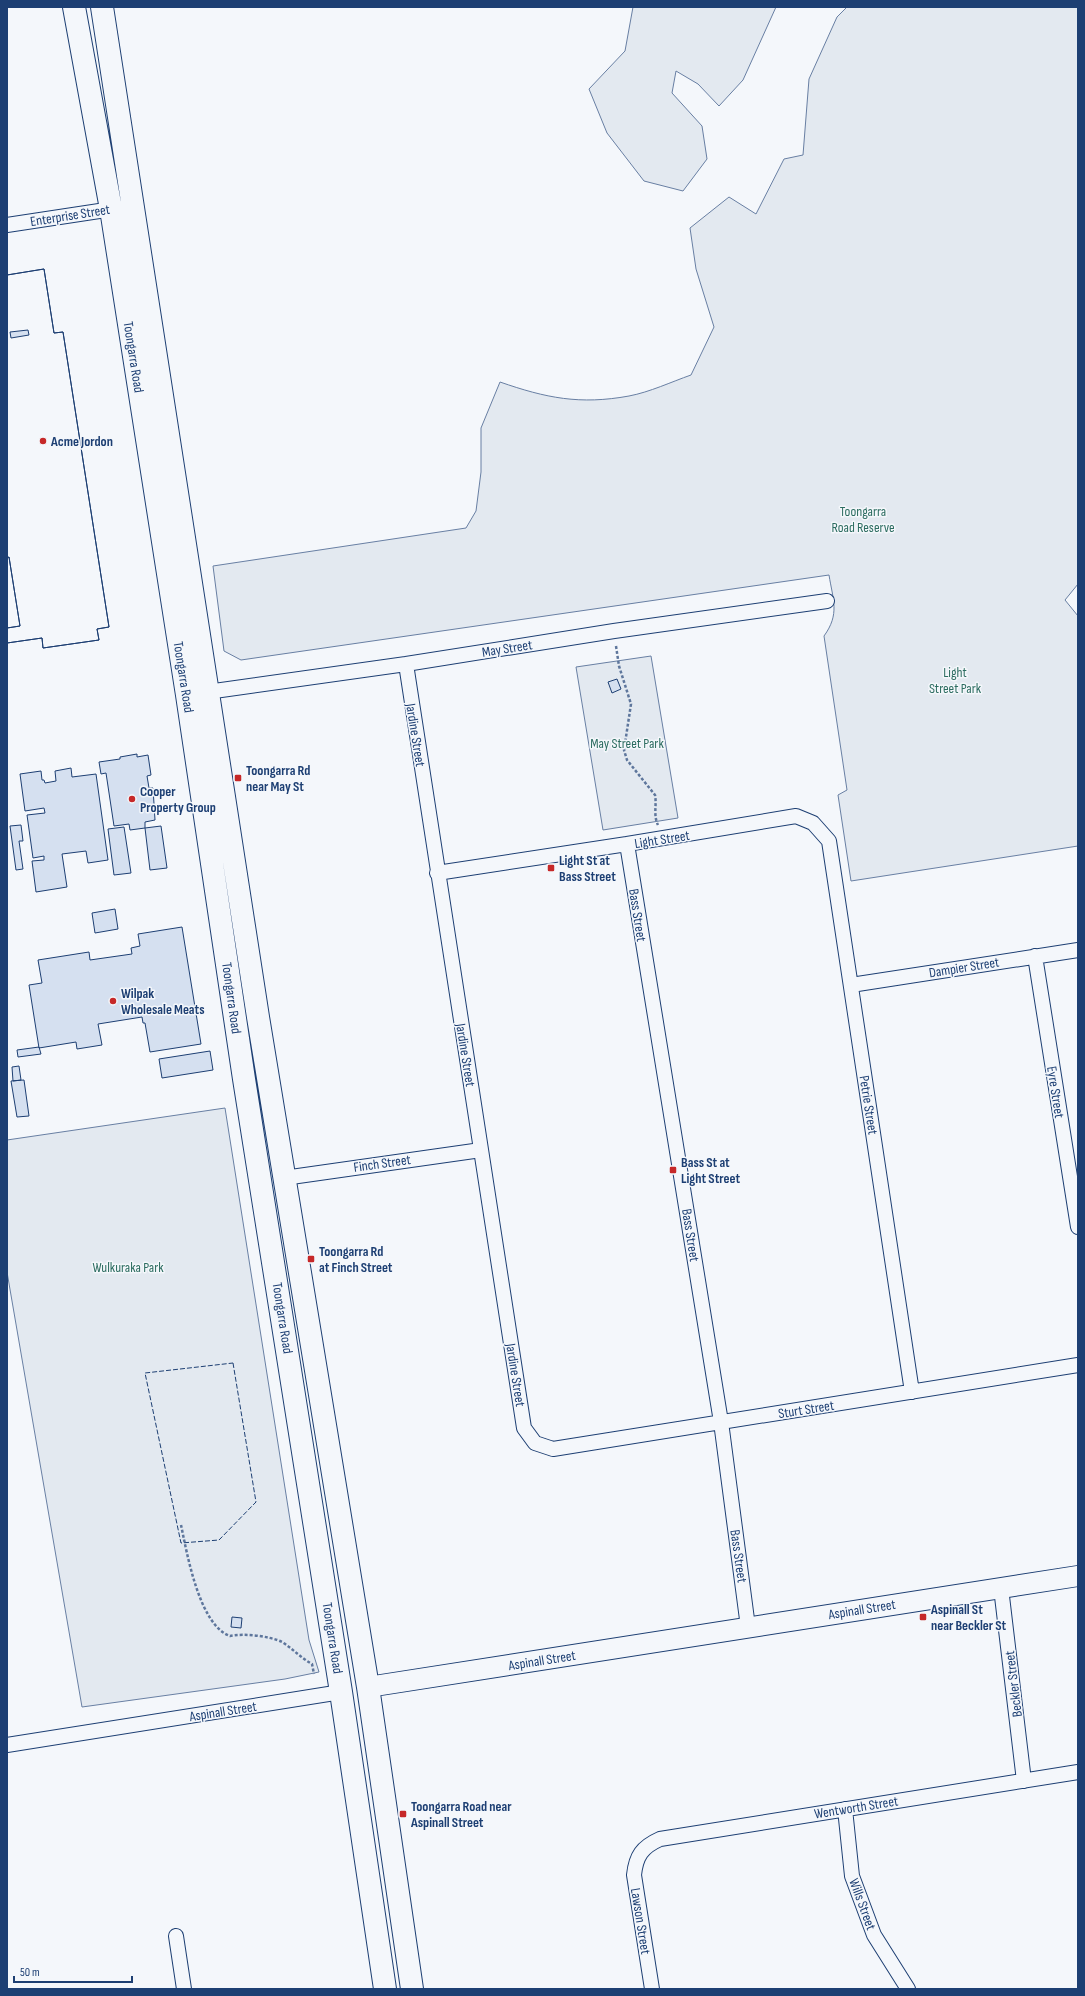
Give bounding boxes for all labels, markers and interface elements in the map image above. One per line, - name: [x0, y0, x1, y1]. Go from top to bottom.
- street label: Enterprise Street: [29, 201, 111, 230]
- street label: Toongarra Road: [119, 320, 148, 394]
- place label: Acme Jordon: [50, 433, 113, 450]
- marker: Acme Jordon: [38, 436, 48, 446]
- park label: Toongarra Road Reserve: [831, 503, 895, 536]
- street label: May Street: [481, 636, 533, 661]
- street label: Toongarra Road: [169, 640, 198, 714]
- park label: Light Street Park: [929, 664, 982, 697]
- street label: Jardine Street: [402, 701, 429, 768]
- park label: May Street Park: [590, 735, 664, 752]
- place label: Toongarra Rd near May St: [246, 762, 310, 795]
- marker: Toongarra Rd near May St: [233, 773, 243, 783]
- place label: Cooper Property Group: [140, 783, 216, 816]
- marker: Cooper Property Group: [127, 794, 137, 804]
- street label: Light Street: [633, 827, 691, 852]
- place label: Light St at Bass Street: [559, 852, 616, 885]
- marker: Light St at Bass Street: [546, 863, 556, 873]
- street label: Bass Street: [625, 887, 650, 943]
- street label: Dampier Street: [928, 954, 1000, 981]
- street label: Toongarra Road: [218, 961, 245, 1035]
- place label: Wilpak Wholesale Meats: [121, 985, 205, 1018]
- marker: Wilpak Wholesale Meats: [108, 996, 118, 1006]
- street label: Jardine Street: [452, 1021, 479, 1088]
- street label: Eyre Street: [1043, 1065, 1068, 1119]
- street label: Petrie Street: [855, 1074, 882, 1136]
- street label: Finch Street: [352, 1151, 412, 1176]
- place label: Bass St at Light Street: [681, 1154, 740, 1187]
- marker: Bass St at Light Street: [668, 1165, 678, 1175]
- street label: Bass Street: [678, 1207, 703, 1263]
- place label: Toongarra Rd at Finch Street: [319, 1243, 393, 1276]
- marker: Toongarra Rd at Finch Street: [306, 1254, 316, 1264]
- park label: Wulkuraka Park: [92, 1259, 164, 1276]
- street label: Toongarra Road: [268, 1281, 297, 1355]
- street label: Jardine Street: [502, 1341, 529, 1408]
- street label: Sturt Street: [777, 1397, 835, 1422]
- street label: Bass Street: [726, 1528, 751, 1584]
- street label: Aspinall Street: [826, 1596, 897, 1623]
- street label: Toongarra Road: [318, 1601, 347, 1675]
- place label: Aspinall St near Beckler St: [930, 1601, 1007, 1634]
- marker: Aspinall St near Beckler St: [918, 1612, 928, 1622]
- street label: Aspinall Street: [506, 1647, 577, 1674]
- street label: Beckler Street: [1001, 1650, 1026, 1718]
- street label: Aspinall Street: [187, 1698, 258, 1725]
- street label: Wentworth Street: [813, 1792, 899, 1823]
- place label: Toongarra Road near Aspinall Street: [410, 1798, 512, 1831]
- marker: Toongarra Road near Aspinall Street: [398, 1809, 408, 1819]
- street label: Wills Street: [845, 1876, 880, 1932]
- street label: Lawson Street: [627, 1887, 654, 1955]
- scale bar: [14, 1958, 132, 1984]
- text: 50 m: [20, 1965, 40, 1980]

